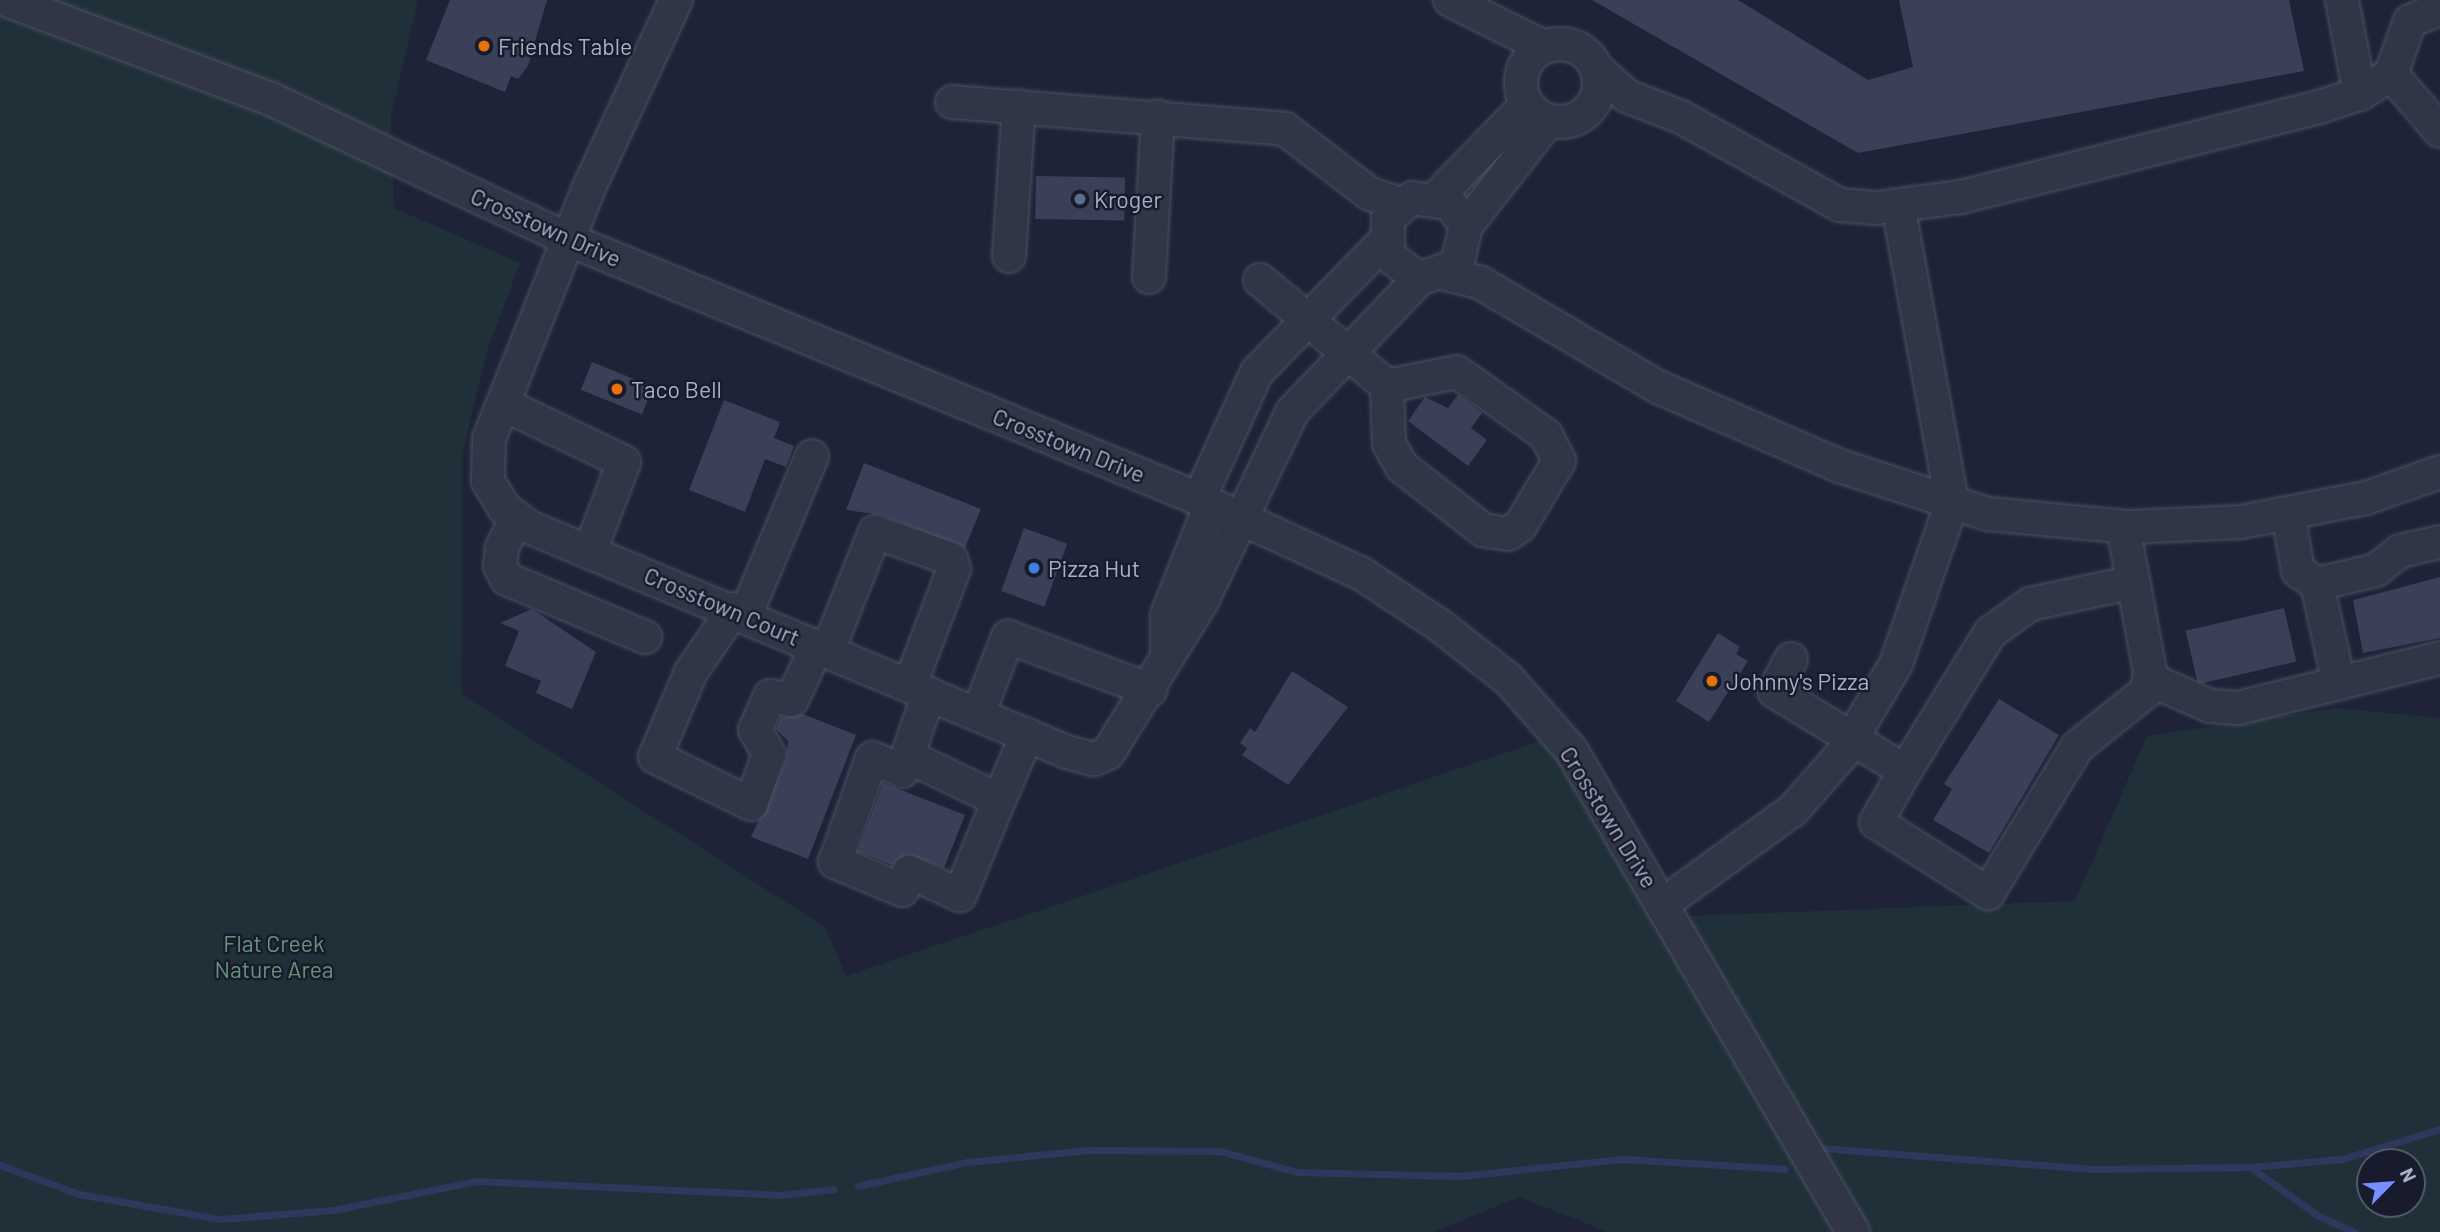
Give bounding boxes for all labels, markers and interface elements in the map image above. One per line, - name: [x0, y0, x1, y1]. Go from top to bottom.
- place label: Friends Table: [498, 32, 632, 60]
- marker: Friends Table: [476, 38, 492, 54]
- street label: Crosstown Drive: [467, 182, 625, 272]
- place label: Kroger: [1094, 185, 1162, 213]
- marker: Kroger: [1072, 191, 1088, 207]
- place label: Taco Bell: [631, 375, 722, 403]
- marker: Taco Bell: [609, 381, 625, 397]
- street label: Crosstown Drive: [989, 402, 1149, 488]
- place label: Pizza Hut: [1048, 554, 1140, 582]
- marker: Pizza Hut: [1026, 560, 1042, 576]
- street label: Crosstown Court: [640, 561, 804, 651]
- place label: Johnny's Pizza: [1726, 667, 1869, 695]
- marker: Johnny's Pizza: [1704, 673, 1720, 689]
- street label: Crosstown Drive: [1555, 741, 1663, 893]
- park label: Flat Creek Nature Area: [214, 929, 334, 983]
- north arrow: [2356, 1148, 2426, 1218]
- text: N: [2396, 1164, 2422, 1185]

